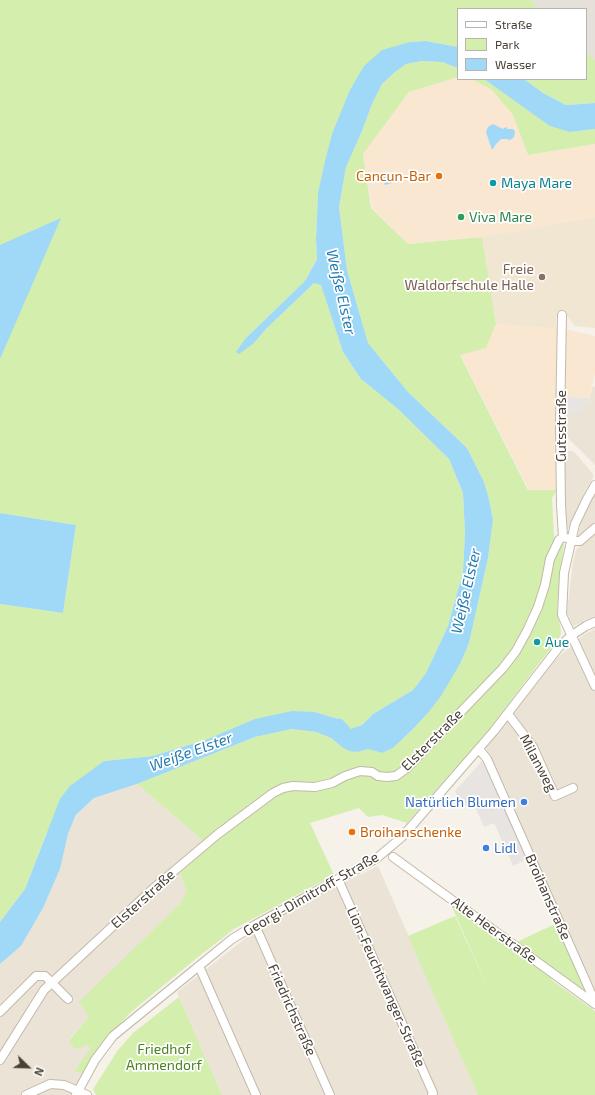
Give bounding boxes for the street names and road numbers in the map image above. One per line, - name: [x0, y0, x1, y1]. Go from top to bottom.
- street label: Gutsstraße: [553, 390, 569, 462]
- street label: Elsterstraße: [398, 706, 466, 774]
- street label: Milanweg: [516, 731, 560, 795]
- street label: Georgi-Dimitroff-Straße: [240, 848, 382, 940]
- street label: Broihanstraße: [522, 851, 574, 943]
- street label: Elsterstraße: [108, 866, 178, 932]
- street label: Alte Heerstraße: [448, 893, 540, 967]
- street label: Lion-Feuchtwanger-Straße: [343, 904, 429, 1070]
- street label: Friedrichstraße: [264, 961, 320, 1059]

